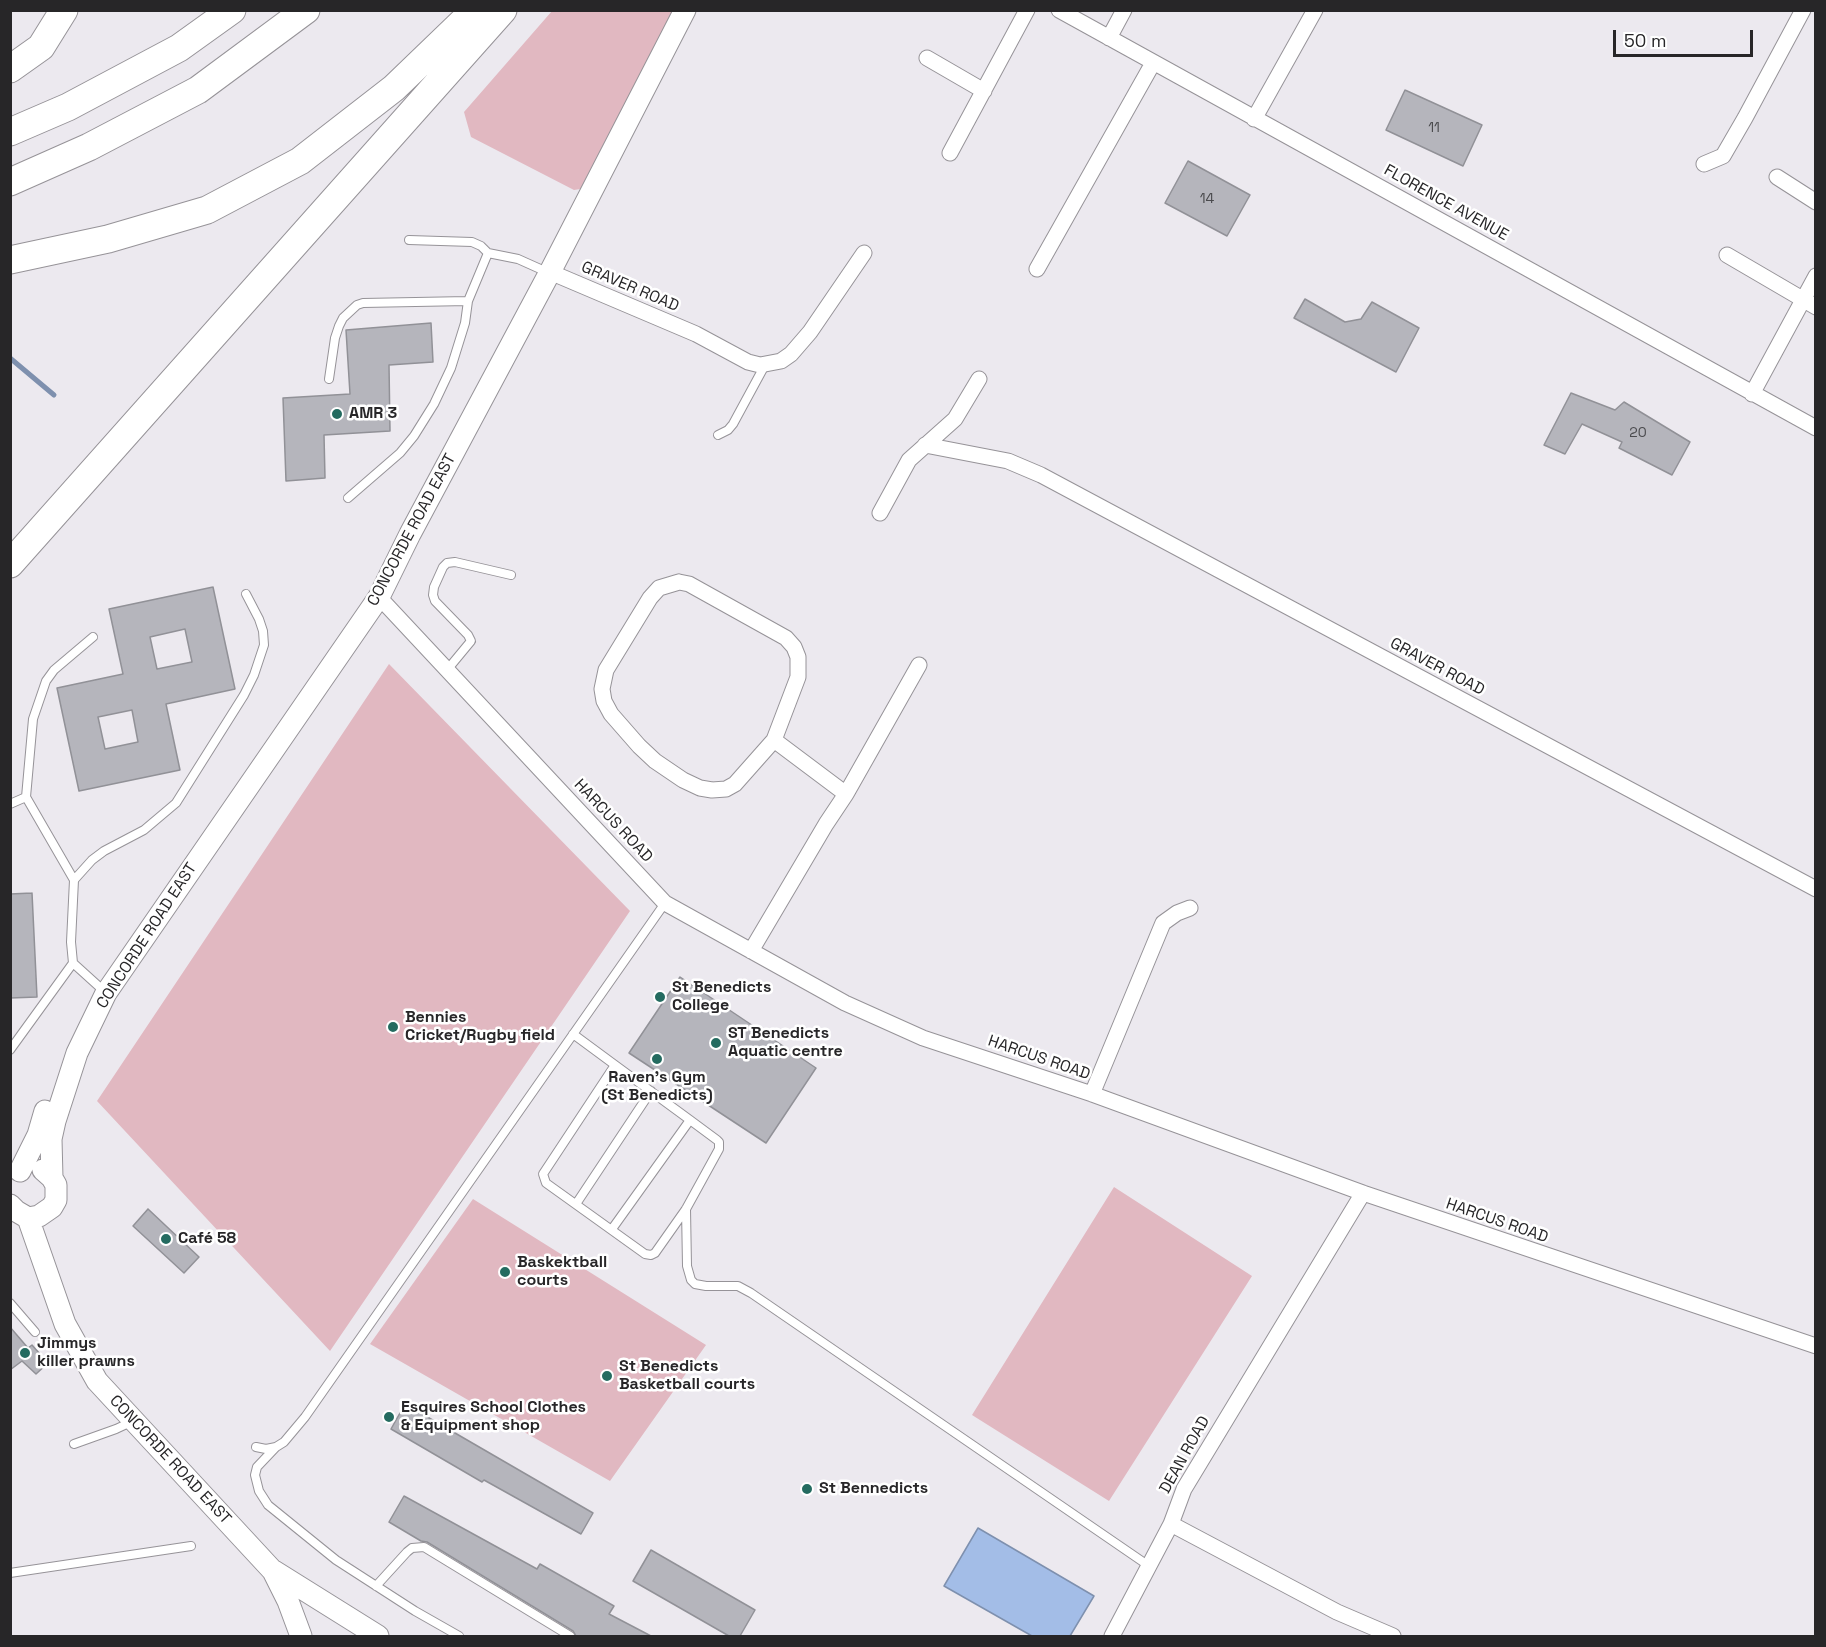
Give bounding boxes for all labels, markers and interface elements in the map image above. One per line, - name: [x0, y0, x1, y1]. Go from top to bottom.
- scale bar: [1616, 18, 1756, 56]
- text: 50 m: [1624, 29, 1666, 52]
- house number: 11: [1428, 120, 1440, 136]
- street label: FLORENCE AVENUE: [1380, 161, 1512, 245]
- house number: 14: [1200, 191, 1214, 207]
- street label: GRAVER ROAD: [578, 258, 682, 316]
- place label: AMR 3: [349, 404, 397, 424]
- marker: AMR 3: [330, 407, 344, 421]
- house number: 20: [1629, 425, 1647, 441]
- street label: CONCORDE ROAD EAST: [364, 451, 460, 609]
- street label: GRAVER ROAD: [1386, 634, 1488, 700]
- street label: HARCUS ROAD: [570, 775, 656, 867]
- street label: CONCORDE ROAD EAST: [93, 860, 201, 1012]
- place label: St Benedicts College: [672, 978, 771, 1016]
- marker: St Benedicts College: [653, 990, 667, 1004]
- place label: Bennies Cricket/Rugby field: [405, 1008, 555, 1046]
- marker: Bennies Cricket/Rugby field: [386, 1020, 400, 1034]
- place label: ST Benedicts Aquatic centre: [728, 1024, 843, 1062]
- street label: HARCUS ROAD: [985, 1032, 1093, 1084]
- marker: ST Benedicts Aquatic centre: [709, 1036, 723, 1050]
- marker: Raven's Gym (St Benedicts): [650, 1052, 664, 1066]
- place label: Raven's Gym (St Benedicts): [601, 1068, 713, 1106]
- street label: HARCUS ROAD: [1443, 1195, 1551, 1247]
- place label: Café 58: [178, 1229, 236, 1249]
- marker: Café 58: [159, 1232, 173, 1246]
- place label: Baskektball courts: [517, 1253, 607, 1291]
- marker: Baskektball courts: [498, 1265, 512, 1279]
- place label: Jimmys killer prawns: [37, 1334, 135, 1372]
- marker: Jimmys killer prawns: [18, 1346, 32, 1360]
- place label: St Benedicts Basketball courts: [619, 1357, 755, 1395]
- marker: St Benedicts Basketball courts: [600, 1369, 614, 1383]
- street label: CONCORDE ROAD EAST: [105, 1391, 235, 1529]
- place label: Esquires School Clothes & Equipment shop: [401, 1398, 586, 1436]
- marker: Esquires School Clothes & Equipment shop: [382, 1410, 396, 1424]
- street label: DEAN ROAD: [1156, 1413, 1214, 1497]
- place label: St Bennedicts: [819, 1479, 928, 1499]
- marker: St Bennedicts: [800, 1482, 814, 1496]

